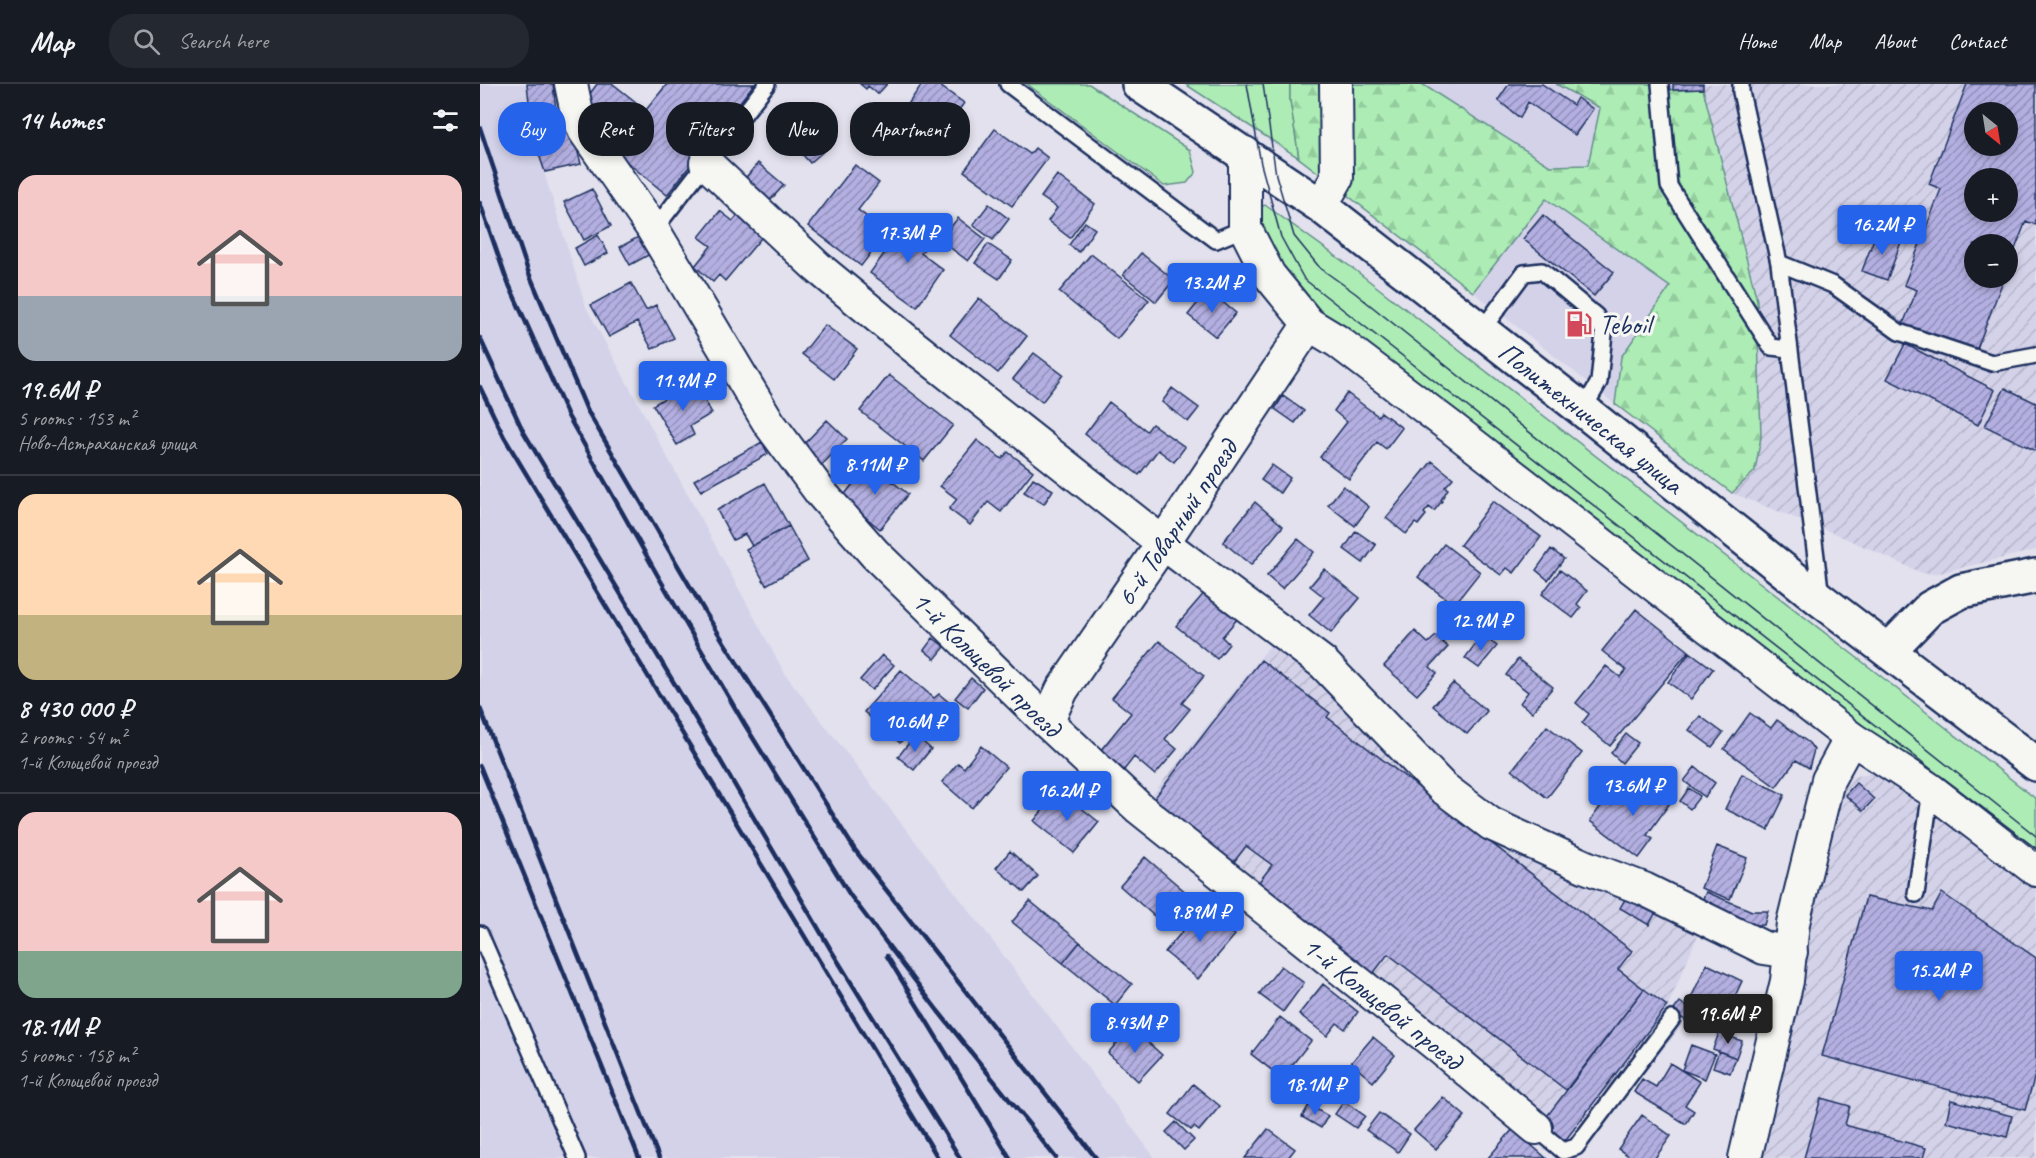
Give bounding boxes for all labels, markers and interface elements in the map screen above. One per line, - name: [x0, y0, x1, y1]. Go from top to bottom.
- search box: [109, 14, 529, 68]
- text: Map: [30, 24, 73, 59]
- icon: search: [130, 25, 163, 58]
- text: Search here: [178, 27, 268, 55]
- text: Home: [1738, 28, 1776, 54]
- text: Map: [1809, 28, 1841, 54]
- text: About: [1874, 28, 1916, 54]
- text: Contact: [1949, 28, 2006, 54]
- chip: Buy: [498, 102, 566, 156]
- chip: Rent: [578, 102, 654, 156]
- chip: Filters: [666, 102, 754, 156]
- chip: New: [766, 102, 838, 156]
- chip: Apartment: [850, 102, 970, 156]
- north arrow: [1964, 102, 2018, 156]
- map controls: [1964, 102, 2018, 288]
- text: 14 homes: [18, 104, 103, 137]
- icon: filters: [429, 104, 462, 137]
- button: +: [1964, 168, 2018, 222]
- pin: 16.2M ₽: [1827, 205, 1937, 256]
- text: 16.2M ₽: [1851, 212, 1913, 237]
- pin: 17.3M ₽: [853, 213, 963, 264]
- icon: home: [186, 214, 294, 322]
- text: 17.3M ₽: [878, 220, 938, 245]
- button: −: [1964, 234, 2018, 288]
- pin: 13.2M ₽: [1157, 263, 1267, 314]
- text: 13.2M ₽: [1182, 270, 1242, 295]
- place label: Teboil: [1599, 307, 1656, 342]
- fuel station icon: Teboil: [1564, 309, 1594, 339]
- street label: Политехническая улица: [1492, 333, 1692, 502]
- pin: 11.9M ₽: [628, 361, 738, 412]
- text: 11.9M ₽: [653, 368, 713, 393]
- text: 19.6M ₽: [18, 373, 97, 406]
- text: 5 rooms · 153 m²: [18, 406, 135, 431]
- street label: 6-й Товарный проезд: [1108, 430, 1246, 613]
- text: Ново-Астраханская улица: [18, 431, 196, 456]
- pin: 8.11M ₽: [820, 445, 930, 496]
- text: 8.11M ₽: [845, 452, 905, 477]
- icon: home: [186, 533, 294, 641]
- street label: 1-й Кольцевой проезд: [905, 583, 1071, 746]
- pin: 12.9M ₽: [1426, 601, 1536, 652]
- text: 12.9M ₽: [1451, 608, 1511, 633]
- text: 8 430 000 ₽: [18, 692, 132, 725]
- pin: 10.6M ₽: [860, 702, 970, 753]
- text: 10.6M ₽: [884, 709, 946, 734]
- text: 2 rooms · 54 m²: [18, 725, 126, 750]
- text: 1-й Кольцевой проезд: [18, 750, 157, 775]
- pin: 13.6M ₽: [1578, 766, 1688, 817]
- pin: 16.2M ₽: [1012, 771, 1122, 822]
- text: 13.6M ₽: [1602, 773, 1664, 798]
- text: 16.2M ₽: [1036, 778, 1098, 803]
- icon: home: [186, 851, 294, 959]
- pin: 9.89M ₽: [1145, 892, 1255, 943]
- text: 9.89M ₽: [1170, 899, 1230, 924]
- street label: 1-й Кольцевой проезд: [1296, 928, 1473, 1079]
- pin: 15.2M ₽: [1884, 951, 1994, 1002]
- text: 15.2M ₽: [1909, 958, 1969, 983]
- pin: 19.6M ₽: [1673, 994, 1783, 1045]
- text: 19.6M ₽: [1698, 1001, 1758, 1026]
- pin: 8.43M ₽: [1080, 1003, 1190, 1054]
- text: 18.1M ₽: [18, 1010, 97, 1043]
- text: 8.43M ₽: [1105, 1010, 1165, 1035]
- text: 5 rooms · 158 m²: [18, 1043, 135, 1068]
- pin: 18.1M ₽: [1260, 1065, 1370, 1116]
- text: 1-й Кольцевой проезд: [18, 1068, 157, 1093]
- text: 18.1M ₽: [1285, 1072, 1345, 1097]

